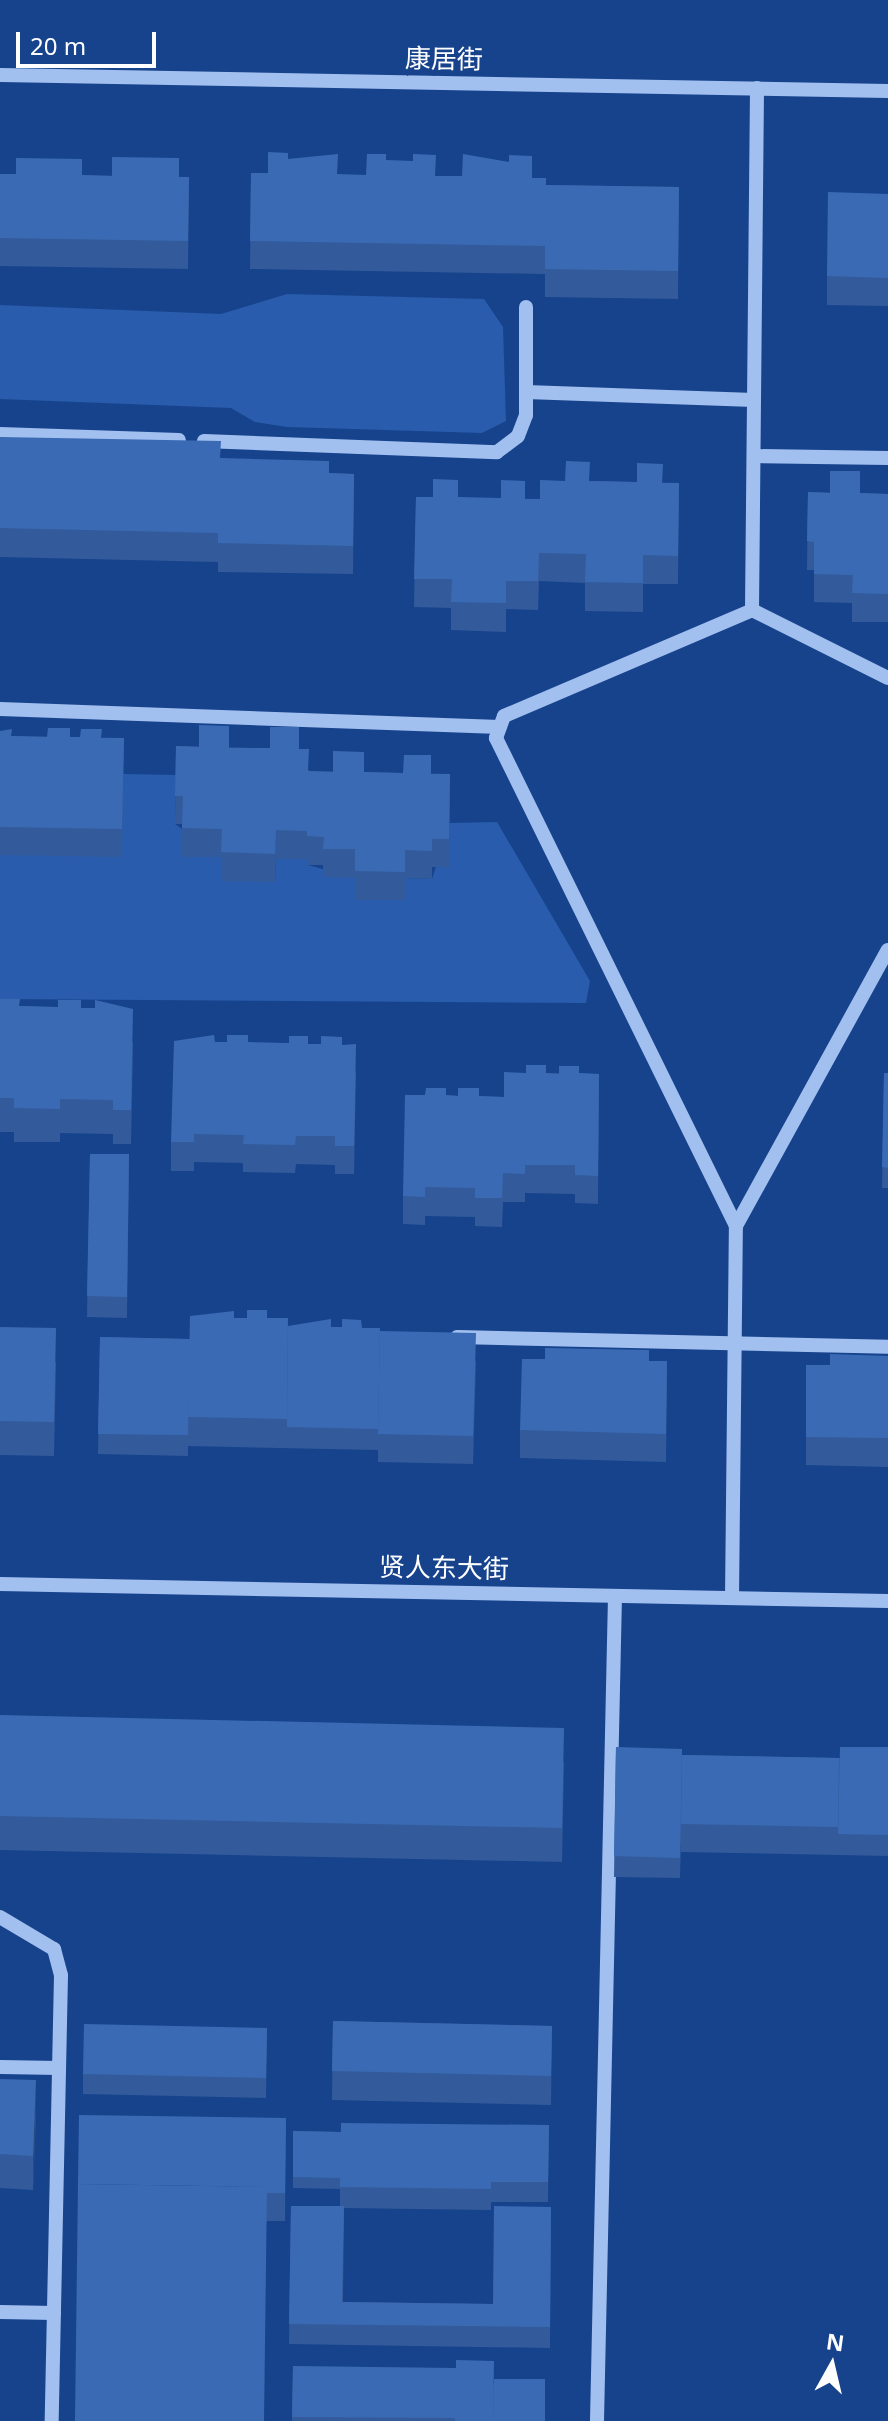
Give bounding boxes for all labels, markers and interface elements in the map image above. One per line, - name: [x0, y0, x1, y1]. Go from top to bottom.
- scale bar: [20, 16, 160, 66]
- text: 20 m: [30, 29, 86, 62]
- street label: 康居街: [405, 43, 483, 75]
- street label: 贤人东大街: [379, 1551, 509, 1585]
- north arrow: [792, 2325, 872, 2405]
- text: N: [824, 2325, 846, 2357]

